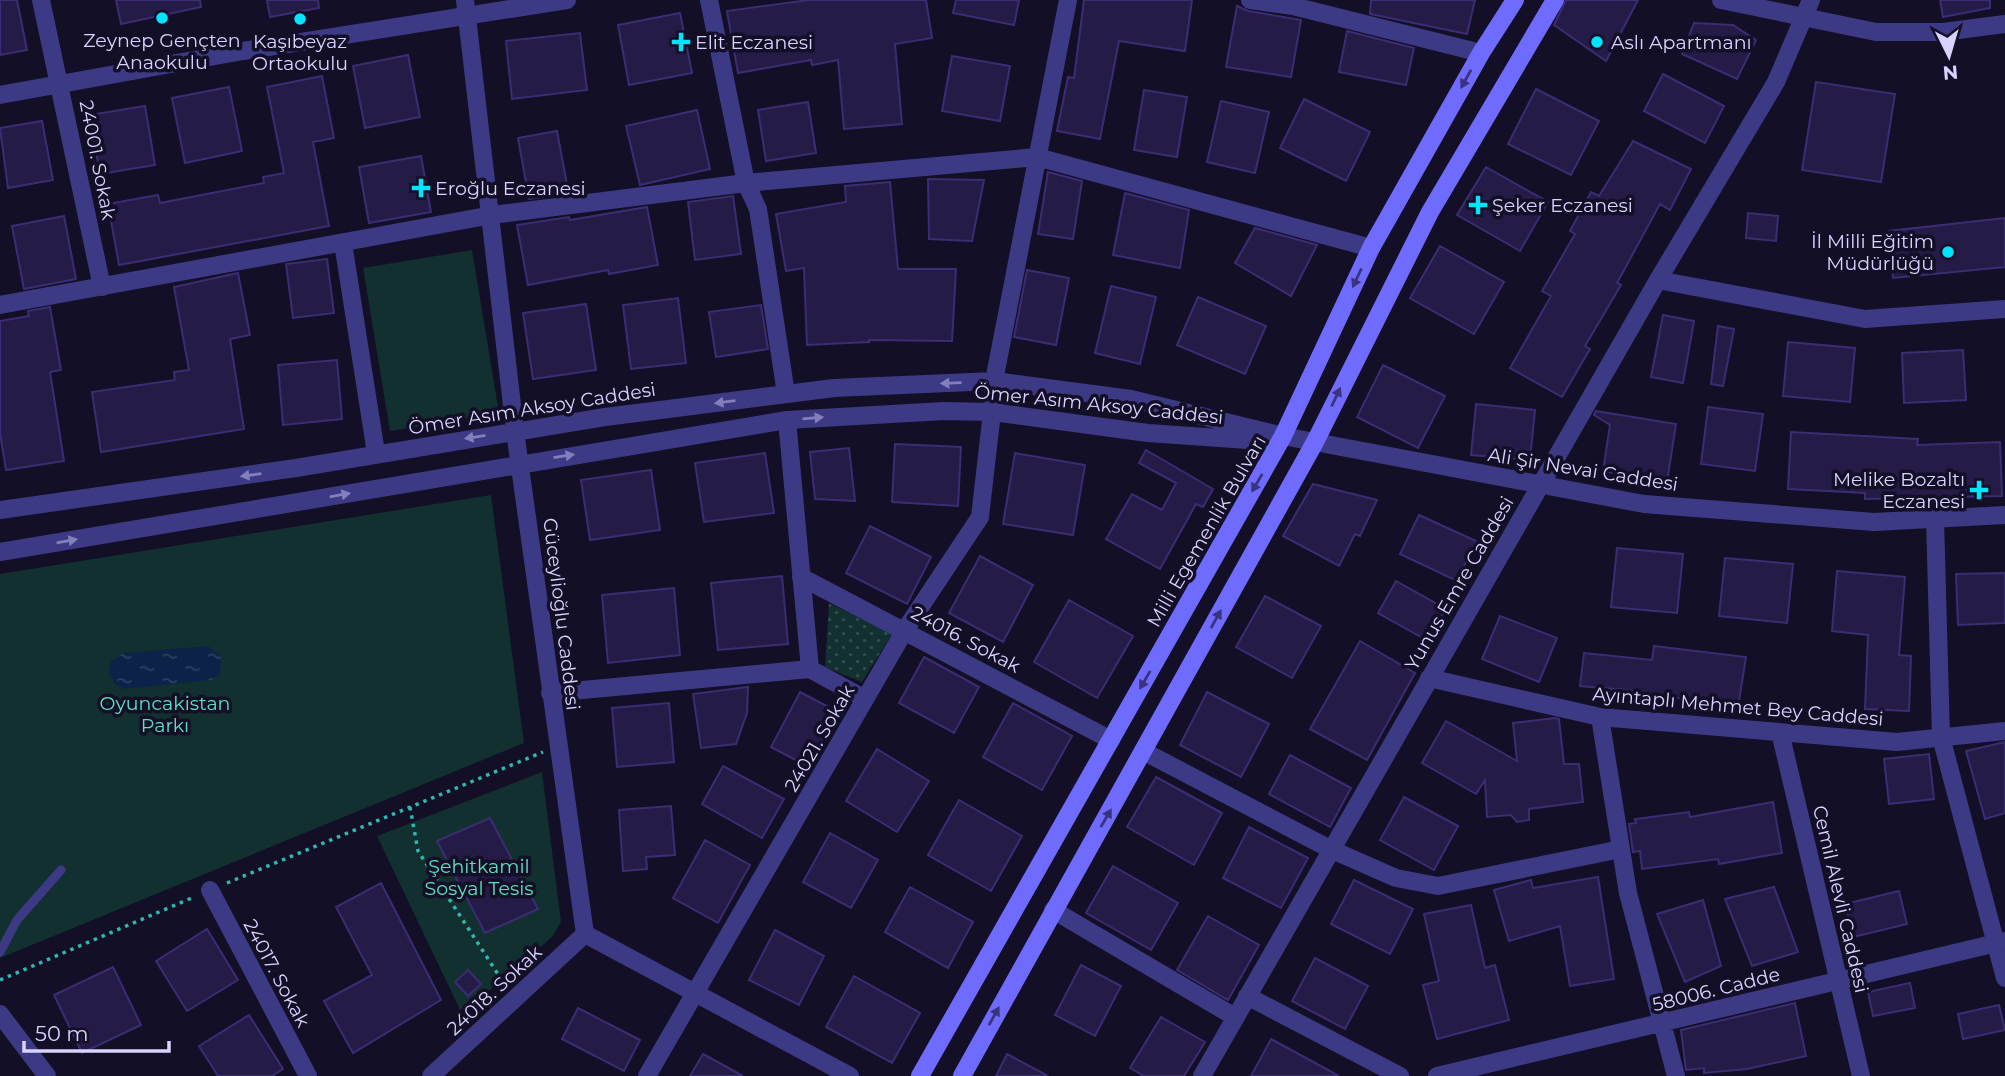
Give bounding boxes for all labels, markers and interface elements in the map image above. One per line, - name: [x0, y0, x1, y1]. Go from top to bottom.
- marker: Zeynep Gençten Anaokulu: [154, 10, 170, 26]
- marker: Kaşıbeyaz Ortaokulu: [292, 11, 308, 27]
- north arrow: [1914, 21, 1984, 91]
- place label: Zeynep Gençten Anaokulu: [83, 29, 241, 74]
- place label: Kaşıbeyaz Ortaokulu: [252, 30, 348, 75]
- place label: Elit Eczanesi: [695, 31, 813, 54]
- place label: Aslı Apartmanı: [1611, 31, 1752, 54]
- marker: Elit Eczanesi: [673, 34, 689, 50]
- marker: Aslı Apartmanı: [1589, 34, 1605, 50]
- text: N: [1942, 60, 1959, 85]
- one-way arrow: [1460, 69, 1472, 89]
- street label: 24001. Sokak: [75, 98, 120, 222]
- place label: Eroğlu Eczanesi: [435, 177, 586, 200]
- marker: Eroğlu Eczanesi: [413, 180, 429, 196]
- place label: Şeker Eczanesi: [1492, 194, 1633, 217]
- marker: Şeker Eczanesi: [1470, 197, 1486, 213]
- place label: İl Milli Eğitim Müdürlüğü: [1811, 230, 1934, 275]
- marker: İl Milli Eğitim Müdürlüğü: [1940, 244, 1956, 260]
- one-way arrow: [1351, 268, 1362, 289]
- one-way arrow: [940, 377, 962, 388]
- street label: Ömer Asım Aksoy Caddesi: [407, 378, 657, 439]
- street label: Ömer Asım Aksoy Caddesi: [973, 380, 1225, 429]
- one-way arrow: [1330, 387, 1342, 407]
- one-way arrow: [714, 396, 736, 407]
- one-way arrow: [802, 412, 824, 423]
- street label: Milli Egemenlik Bulvarı: [1142, 431, 1271, 631]
- one-way arrow: [464, 432, 486, 443]
- street label: Ali Şir Nevai Caddesi: [1486, 443, 1680, 496]
- one-way arrow: [553, 450, 575, 461]
- place label: Melike Bozaltı Eczanesi: [1833, 468, 1965, 513]
- one-way arrow: [240, 469, 262, 480]
- one-way arrow: [1251, 473, 1263, 492]
- marker: Melike Bozaltı Eczanesi: [1971, 482, 1987, 498]
- one-way arrow: [329, 489, 351, 500]
- street label: Yunus Emre Caddesi: [1400, 492, 1519, 674]
- street label: Güceylioğlu Caddesi: [538, 516, 585, 712]
- one-way arrow: [56, 535, 78, 546]
- street label: 24016. Sokak: [907, 601, 1025, 678]
- one-way arrow: [1209, 608, 1221, 628]
- one-way arrow: [1139, 671, 1151, 690]
- street label: 24021. Sokak: [780, 680, 860, 796]
- street label: Ayıntaplı Mehmet Bey Caddesi: [1592, 682, 1884, 731]
- park label: Oyuncakistan Parkı: [100, 692, 230, 737]
- street label: Cemil Alevli Caddesi: [1808, 803, 1873, 995]
- one-way arrow: [1100, 809, 1112, 828]
- park label: Şehitkamil Sosyal Tesis: [424, 855, 534, 900]
- street label: 24017. Sokak: [238, 915, 315, 1032]
- street label: 24018. Sokak: [442, 940, 547, 1040]
- street label: 58006. Cadde: [1650, 963, 1782, 1016]
- one-way arrow: [989, 1006, 1000, 1026]
- scale bar: [24, 1010, 170, 1054]
- text: 50 m: [35, 1021, 89, 1046]

